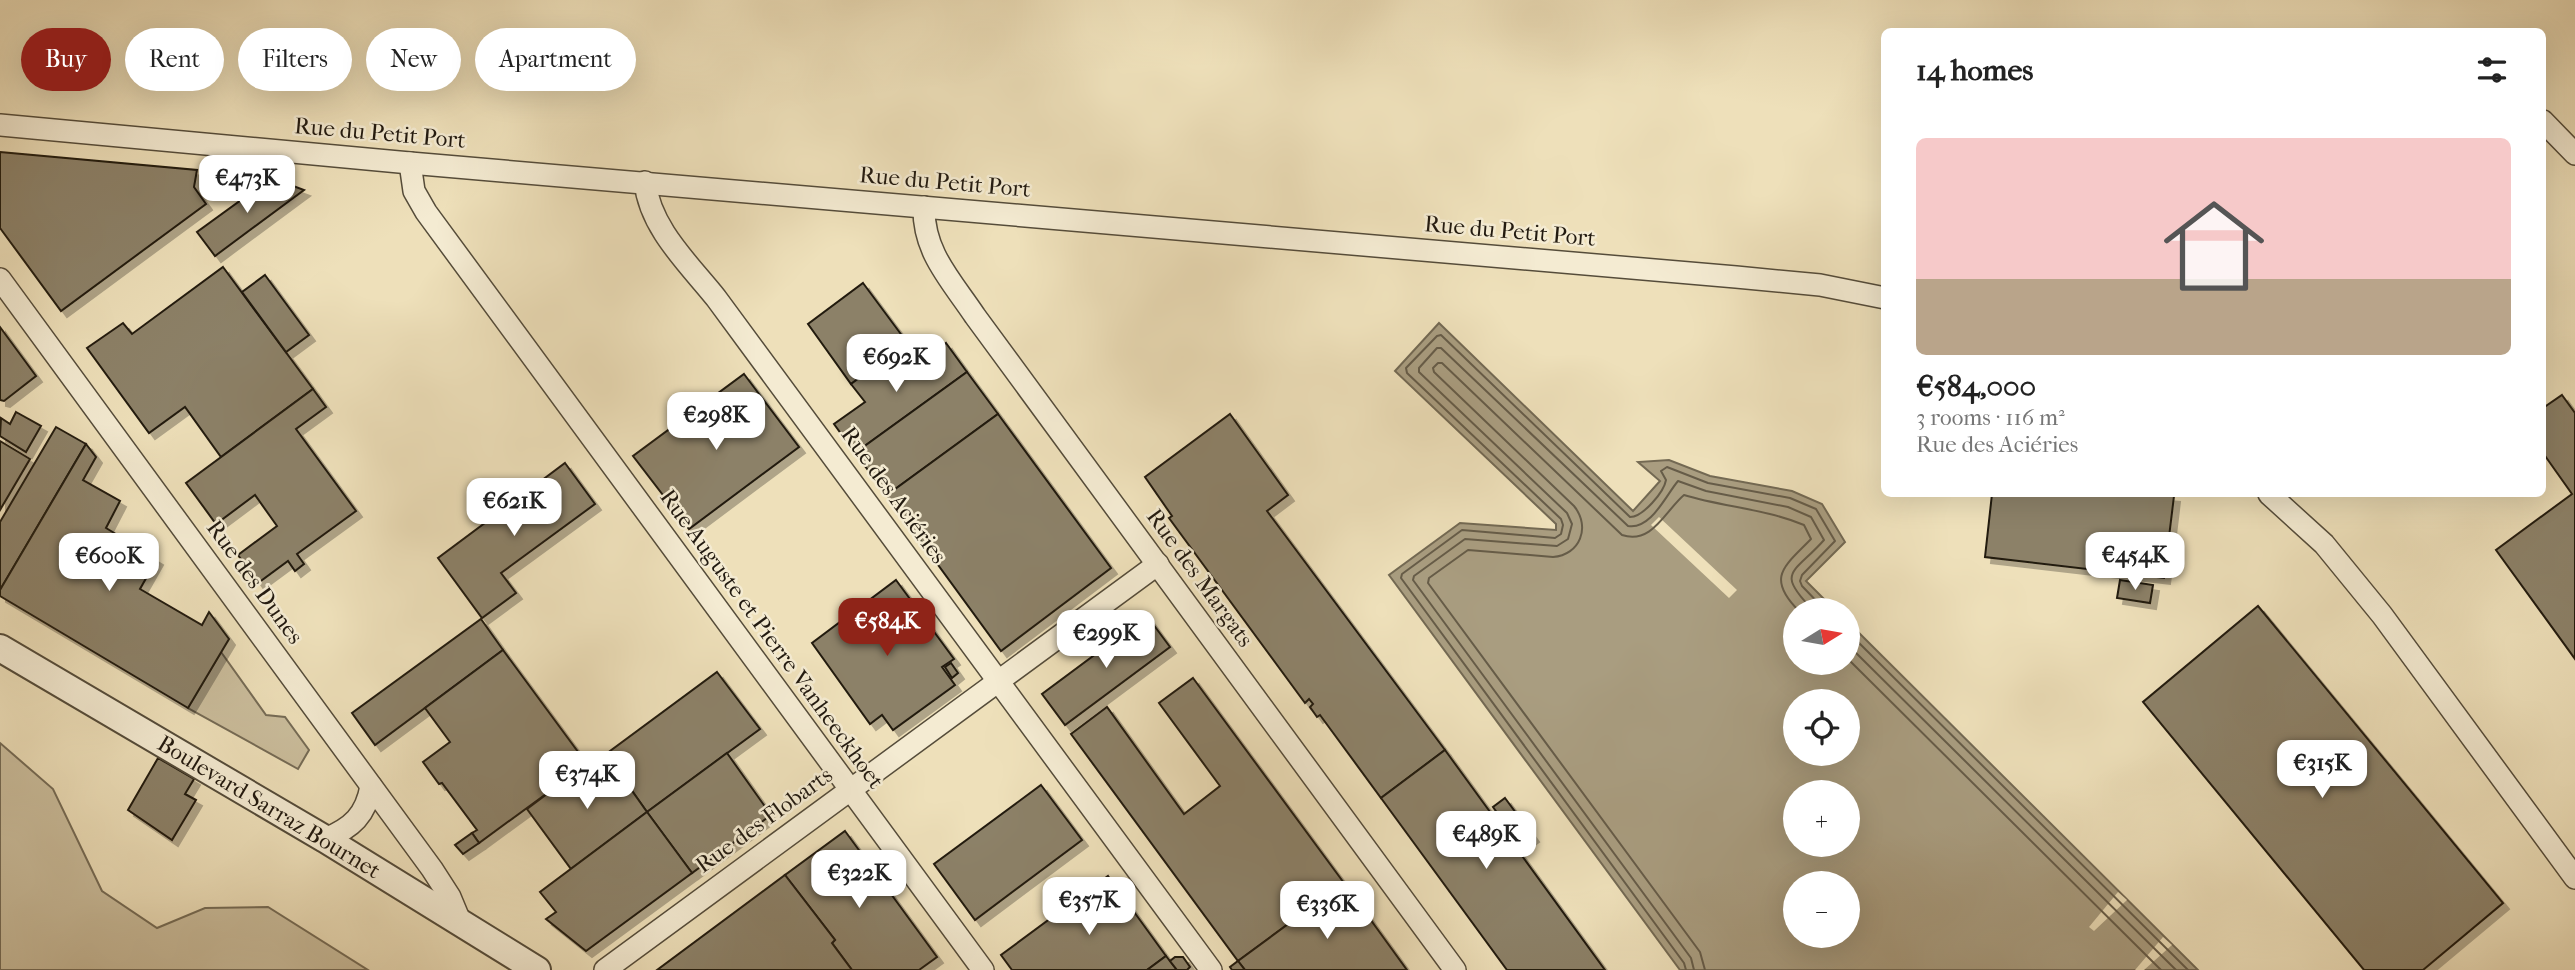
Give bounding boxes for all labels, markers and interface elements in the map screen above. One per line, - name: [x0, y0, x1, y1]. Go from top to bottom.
- chip: Buy: [21, 28, 111, 91]
- chip: Rent: [125, 28, 224, 91]
- chip: Filters: [238, 28, 352, 91]
- chip: New: [366, 28, 461, 91]
- chip: Apartment: [475, 28, 636, 91]
- icon: filters: [2473, 51, 2511, 89]
- text: 14 homes: [1916, 53, 2033, 88]
- street label: Rue du Petit Port: [293, 112, 467, 154]
- pin: €473K: [198, 156, 296, 215]
- street label: Rue du Petit Port: [858, 161, 1032, 203]
- text: €473K: [215, 164, 279, 191]
- icon: home: [2151, 183, 2277, 309]
- street label: Rue du Petit Port: [1423, 210, 1597, 252]
- pin: €692K: [847, 334, 945, 394]
- text: €692K: [863, 343, 929, 370]
- text: €584,000: [1916, 369, 2036, 404]
- pin: €298K: [667, 392, 765, 452]
- text: €298K: [683, 401, 749, 428]
- text: 3 rooms · 116 m²: [1916, 404, 2065, 431]
- street label: Rue des Aciéries: [835, 421, 953, 569]
- text: Rue des Aciéries: [1916, 431, 2078, 458]
- pin: €621K: [465, 478, 563, 538]
- street label: Rue Auguste et Pierre Vanheeckhoet: [654, 484, 890, 794]
- text: €621K: [483, 487, 545, 514]
- street label: Rue des Margats: [1141, 504, 1259, 652]
- street label: Rue des Dunes: [201, 515, 309, 649]
- pin: €454K: [2086, 532, 2184, 592]
- pin: €600K: [60, 534, 158, 593]
- text: €454K: [2102, 541, 2168, 568]
- text: €600K: [75, 542, 143, 569]
- pin: €584K: [838, 598, 936, 658]
- north arrow: [1783, 598, 1860, 676]
- map controls: [1783, 598, 1860, 948]
- text: €584K: [854, 607, 920, 634]
- pin: €299K: [1057, 610, 1155, 670]
- text: €299K: [1073, 619, 1139, 646]
- button: locate: [1783, 689, 1860, 766]
- street label: Boulevard Sarraz Bournet: [153, 730, 385, 884]
- pin: €315K: [2273, 740, 2371, 800]
- text: €315K: [2293, 749, 2351, 776]
- pin: €374K: [538, 752, 636, 811]
- text: €374K: [555, 760, 619, 787]
- street label: Rue des Flobarts: [690, 761, 838, 879]
- button: +: [1783, 780, 1860, 857]
- pin: €489K: [1437, 812, 1535, 871]
- text: €489K: [1452, 820, 1520, 847]
- pin: €322K: [810, 850, 908, 910]
- text: €322K: [827, 859, 891, 886]
- button: −: [1783, 871, 1860, 948]
- pin: €357K: [1040, 878, 1138, 937]
- pin: €336K: [1278, 881, 1376, 941]
- text: €357K: [1059, 886, 1119, 913]
- text: €336K: [1296, 890, 1358, 917]

